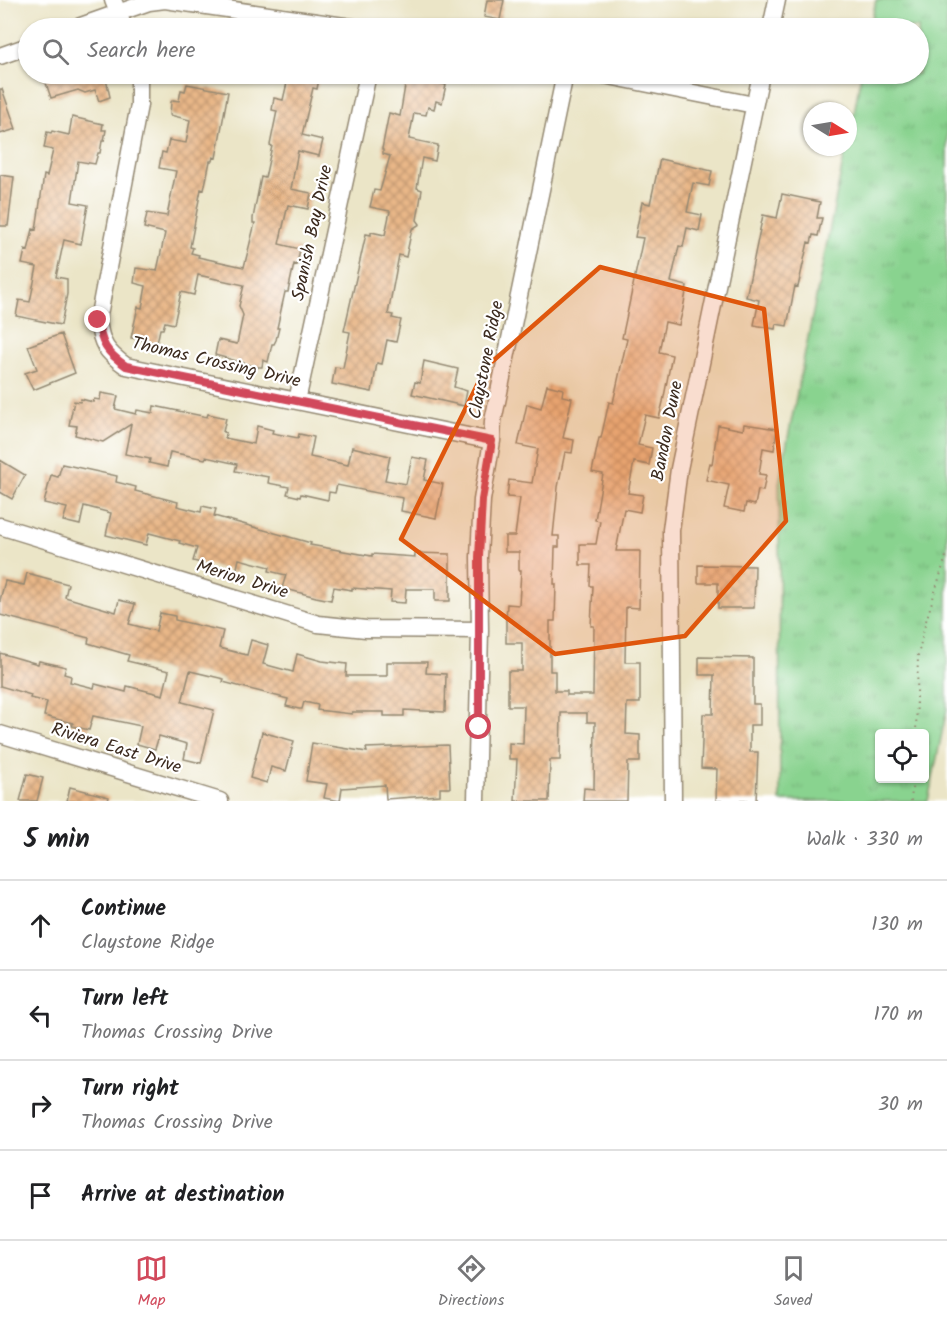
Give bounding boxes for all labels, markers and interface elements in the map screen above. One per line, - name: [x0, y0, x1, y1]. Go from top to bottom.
- search box: [18, 18, 929, 84]
- text: Search here: [87, 34, 195, 69]
- icon: search: [39, 35, 72, 68]
- north arrow: [803, 102, 857, 156]
- street label: Spanish Bay Drive: [284, 162, 342, 304]
- street label: Claystone Ridge: [461, 298, 513, 422]
- route end: [84, 306, 110, 332]
- street label: Thomas Crossing Drive: [129, 329, 303, 397]
- street label: Bandon Dune: [644, 378, 692, 484]
- street label: Merion Drive: [192, 552, 292, 608]
- route start: [465, 713, 491, 739]
- street label: Riviera East Drive: [47, 715, 185, 783]
- map controls: [875, 729, 929, 783]
- button: locate: [875, 729, 929, 783]
- text: 5 min: [24, 819, 90, 861]
- text: Walk · 330 m: [806, 824, 923, 856]
- text: Continue: [81, 892, 166, 927]
- icon: ahead: [24, 909, 57, 942]
- text: 130 m: [871, 909, 923, 941]
- text: Claystone Ridge: [81, 927, 215, 959]
- text: Turn left: [81, 982, 168, 1017]
- icon: left: [24, 999, 57, 1032]
- text: 170 m: [874, 999, 923, 1031]
- text: Thomas Crossing Drive: [81, 1017, 273, 1049]
- text: Turn right: [81, 1072, 179, 1107]
- icon: right: [24, 1089, 57, 1122]
- text: 30 m: [878, 1089, 923, 1121]
- text: Thomas Crossing Drive: [81, 1107, 273, 1139]
- text: Arrive at destination: [81, 1178, 284, 1213]
- icon: arrive: [24, 1179, 57, 1212]
- tab: Map: [135, 1252, 168, 1313]
- tab: Directions: [438, 1252, 504, 1313]
- tab: Saved: [774, 1252, 812, 1313]

